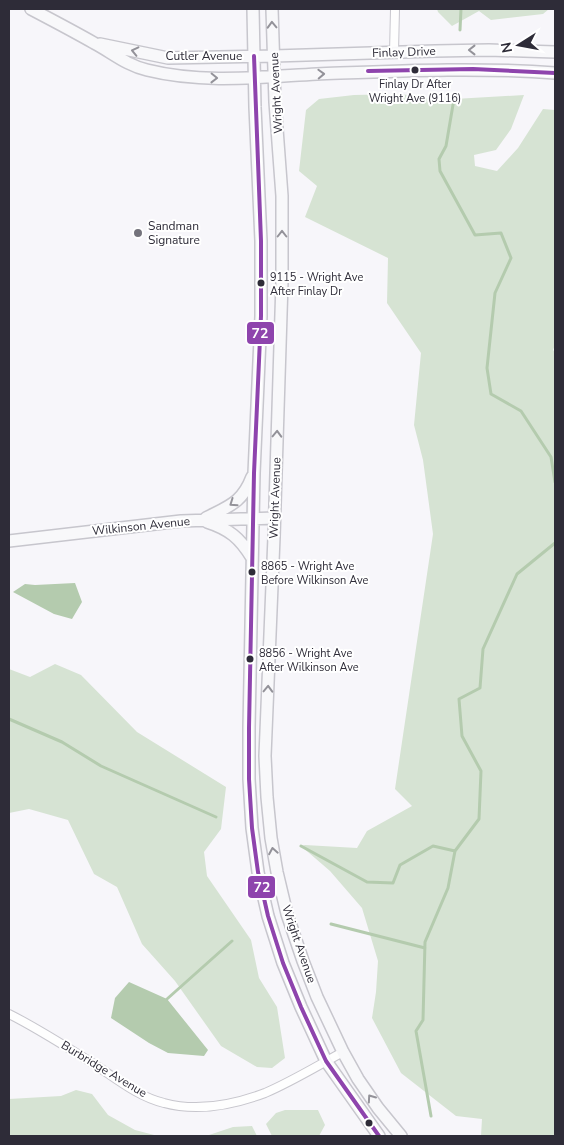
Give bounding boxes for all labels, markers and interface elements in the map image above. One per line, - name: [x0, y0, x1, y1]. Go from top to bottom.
- north arrow: [494, 20, 544, 70]
- one-way arrow: [267, 21, 278, 29]
- text: N: [496, 40, 517, 54]
- street label: Finlay Drive: [372, 43, 436, 61]
- one-way arrow: [467, 45, 475, 55]
- one-way arrow: [131, 46, 140, 57]
- street label: Cutler Avenue: [166, 48, 242, 64]
- street label: Wright Avenue: [266, 52, 286, 134]
- marker: Finlay Dr After Wright Ave (9116): [410, 65, 420, 75]
- one-way arrow: [318, 69, 325, 79]
- one-way arrow: [210, 73, 218, 83]
- place label: Finlay Dr After Wright Ave (9116): [369, 77, 461, 106]
- place label: Sandman Signature: [148, 218, 200, 248]
- marker: Sandman Signature: [132, 227, 144, 239]
- one-way arrow: [277, 229, 287, 237]
- place label: 9115 - Wright Ave After Finlay Dr: [270, 270, 363, 299]
- marker: 9115 - Wright Ave After Finlay Dr: [256, 278, 266, 288]
- line badge: 72: [246, 321, 275, 345]
- text: 72: [252, 324, 268, 343]
- one-way arrow: [271, 430, 282, 438]
- street label: Wright Avenue: [266, 457, 284, 539]
- one-way arrow: [229, 497, 239, 506]
- street label: Wilkinson Avenue: [91, 513, 191, 539]
- place label: 8865 - Wright Ave Before Wilkinson Ave: [261, 559, 368, 588]
- marker: 8865 - Wright Ave Before Wilkinson Ave: [247, 567, 257, 577]
- place label: 8856 - Wright Ave After Wilkinson Ave: [259, 646, 359, 675]
- marker: 8856 - Wright Ave After Wilkinson Ave: [245, 654, 255, 664]
- one-way arrow: [262, 684, 273, 692]
- one-way arrow: [269, 846, 279, 855]
- line badge: 72: [247, 875, 276, 899]
- text: 72: [254, 878, 270, 897]
- street label: Wright Avenue: [278, 903, 320, 985]
- street label: Burbridge Avenue: [58, 1037, 150, 1101]
- one-way arrow: [368, 1094, 377, 1103]
- unlabelled marker: [364, 1118, 374, 1128]

